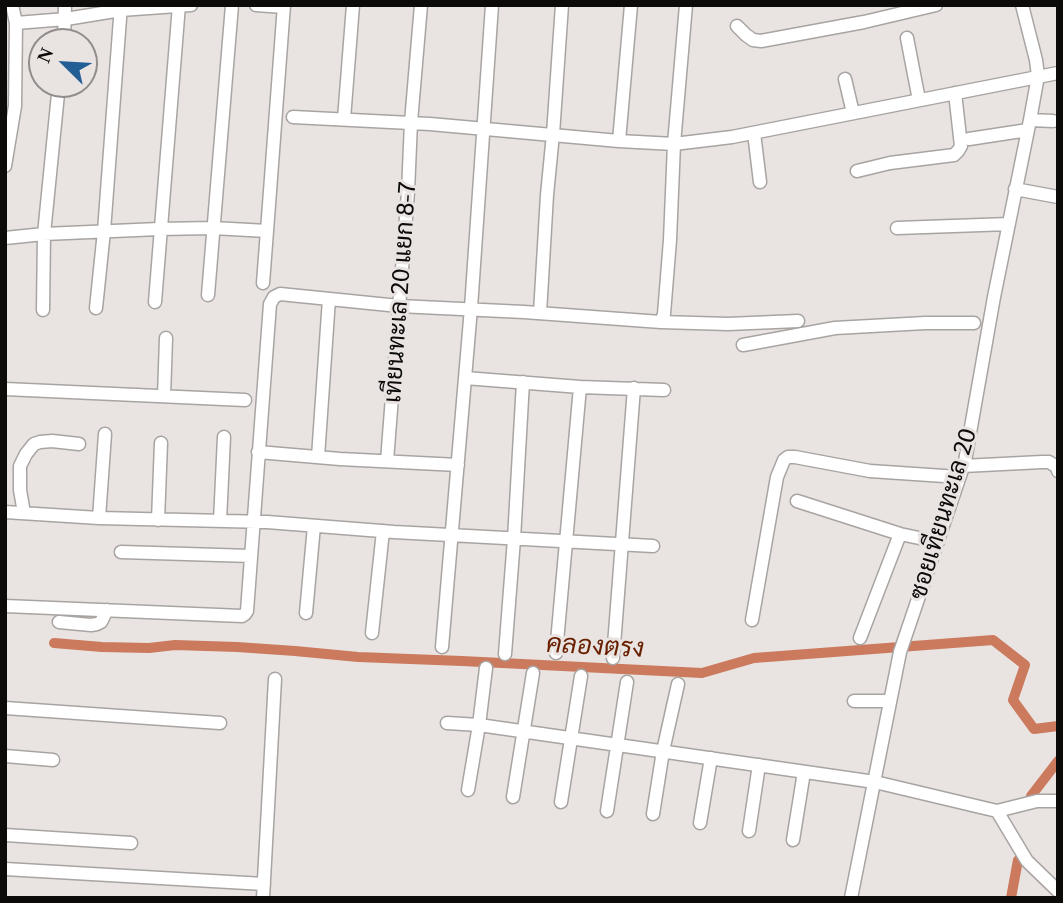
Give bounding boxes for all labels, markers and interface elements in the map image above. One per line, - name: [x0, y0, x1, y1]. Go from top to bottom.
- north arrow: [28, 28, 98, 98]
- text: N: [33, 45, 58, 66]
- street label: เทียนทะเล 20 แยก 8-7: [378, 180, 422, 404]
- street label: ซอยเทียนทะเล 20: [903, 425, 983, 603]
- water label: คลองตรง: [545, 628, 645, 664]

